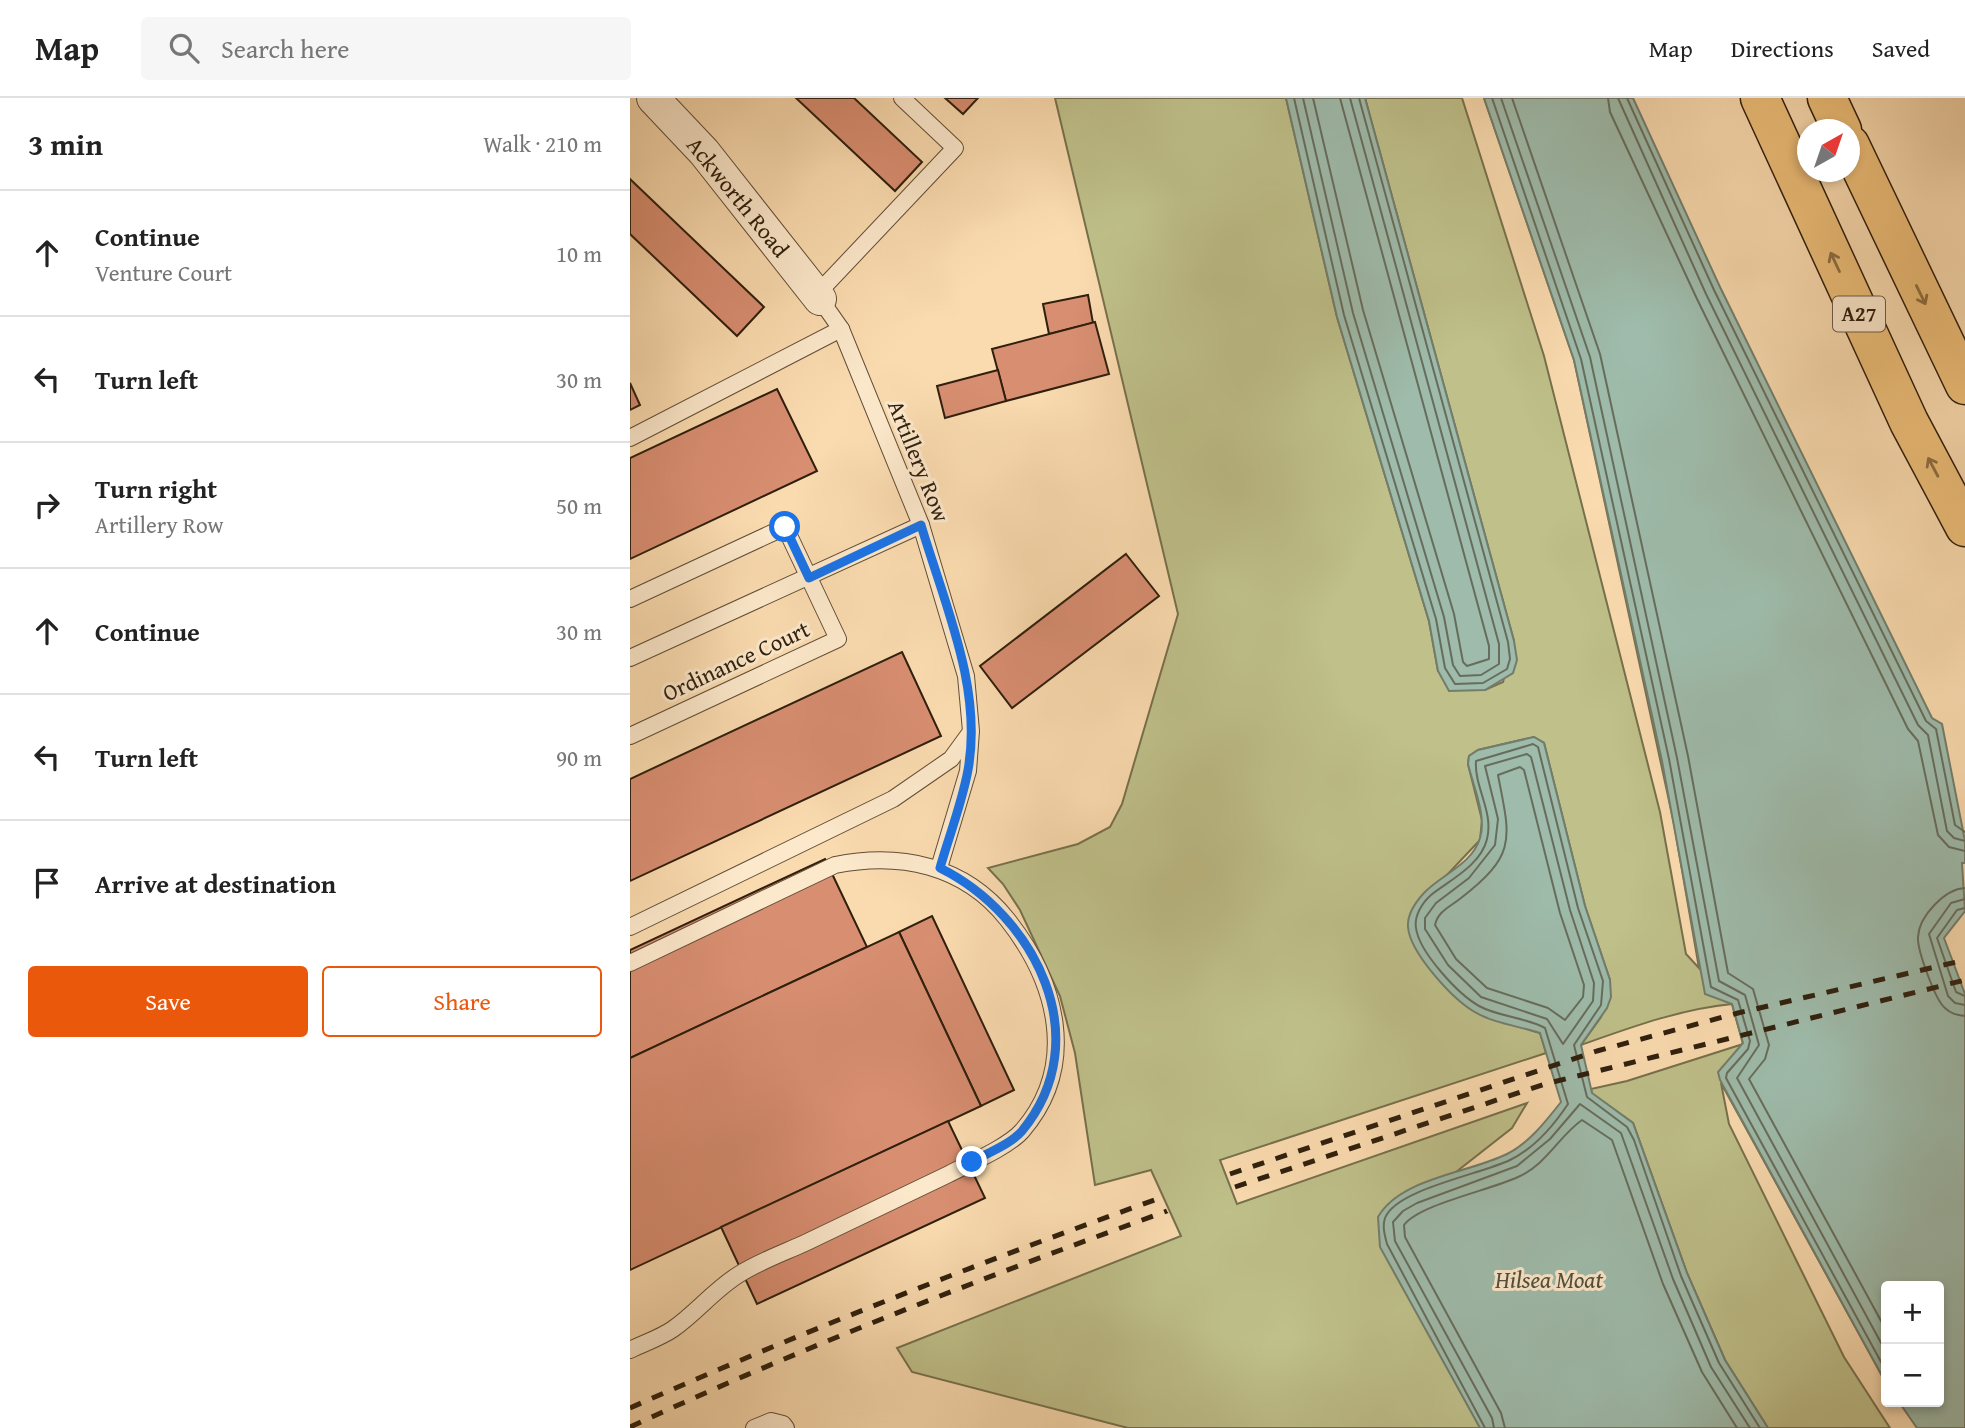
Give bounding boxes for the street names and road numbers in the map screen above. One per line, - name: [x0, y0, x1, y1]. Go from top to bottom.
- street label: Ackworth Road: [679, 129, 798, 265]
- road number: A27: [1833, 296, 1885, 332]
- street label: Artillery Row: [880, 395, 959, 527]
- street label: Ordinance Court: [657, 612, 815, 709]

